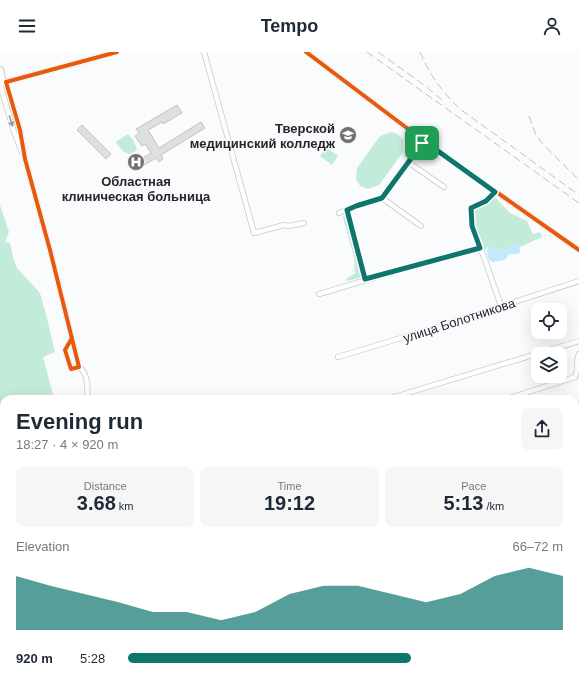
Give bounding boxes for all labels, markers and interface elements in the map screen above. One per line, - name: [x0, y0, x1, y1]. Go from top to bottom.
- icon: menu: [16, 15, 38, 37]
- icon: person: [541, 15, 563, 37]
- text: Tempo: [261, 16, 318, 36]
- one-way arrow: [8, 115, 14, 127]
- place label: Тверской медицинский колледж: [190, 121, 336, 151]
- school or university icon: Тверской медицинский колледж: [338, 125, 358, 145]
- pin: [405, 126, 439, 160]
- icon: arrive: [411, 132, 433, 154]
- hospital icon: Областная клиническая больница: [126, 152, 146, 172]
- place label: Областная клиническая больница: [62, 174, 211, 204]
- street label: улица Болотникова: [401, 295, 518, 346]
- map controls: [531, 303, 567, 383]
- button: locate: [531, 303, 567, 339]
- button: layers: [531, 347, 567, 383]
- button: share: [521, 408, 563, 450]
- text: Evening run: [16, 409, 143, 434]
- text: 18:27 · 4 × 920 m: [16, 437, 118, 452]
- text: Distance: [84, 480, 127, 492]
- text: Time: [277, 480, 302, 492]
- text: Pace: [461, 480, 486, 492]
- text: 3.68: [77, 492, 116, 514]
- text: 19:12: [264, 492, 315, 514]
- text: 5:13: [443, 492, 483, 514]
- text: km: [116, 500, 134, 512]
- text: /km: [483, 500, 504, 512]
- text: Elevation: [16, 539, 69, 554]
- text: 66–72 m: [512, 539, 563, 554]
- text: 920 m: [16, 651, 53, 666]
- text: 5:28: [80, 651, 105, 666]

